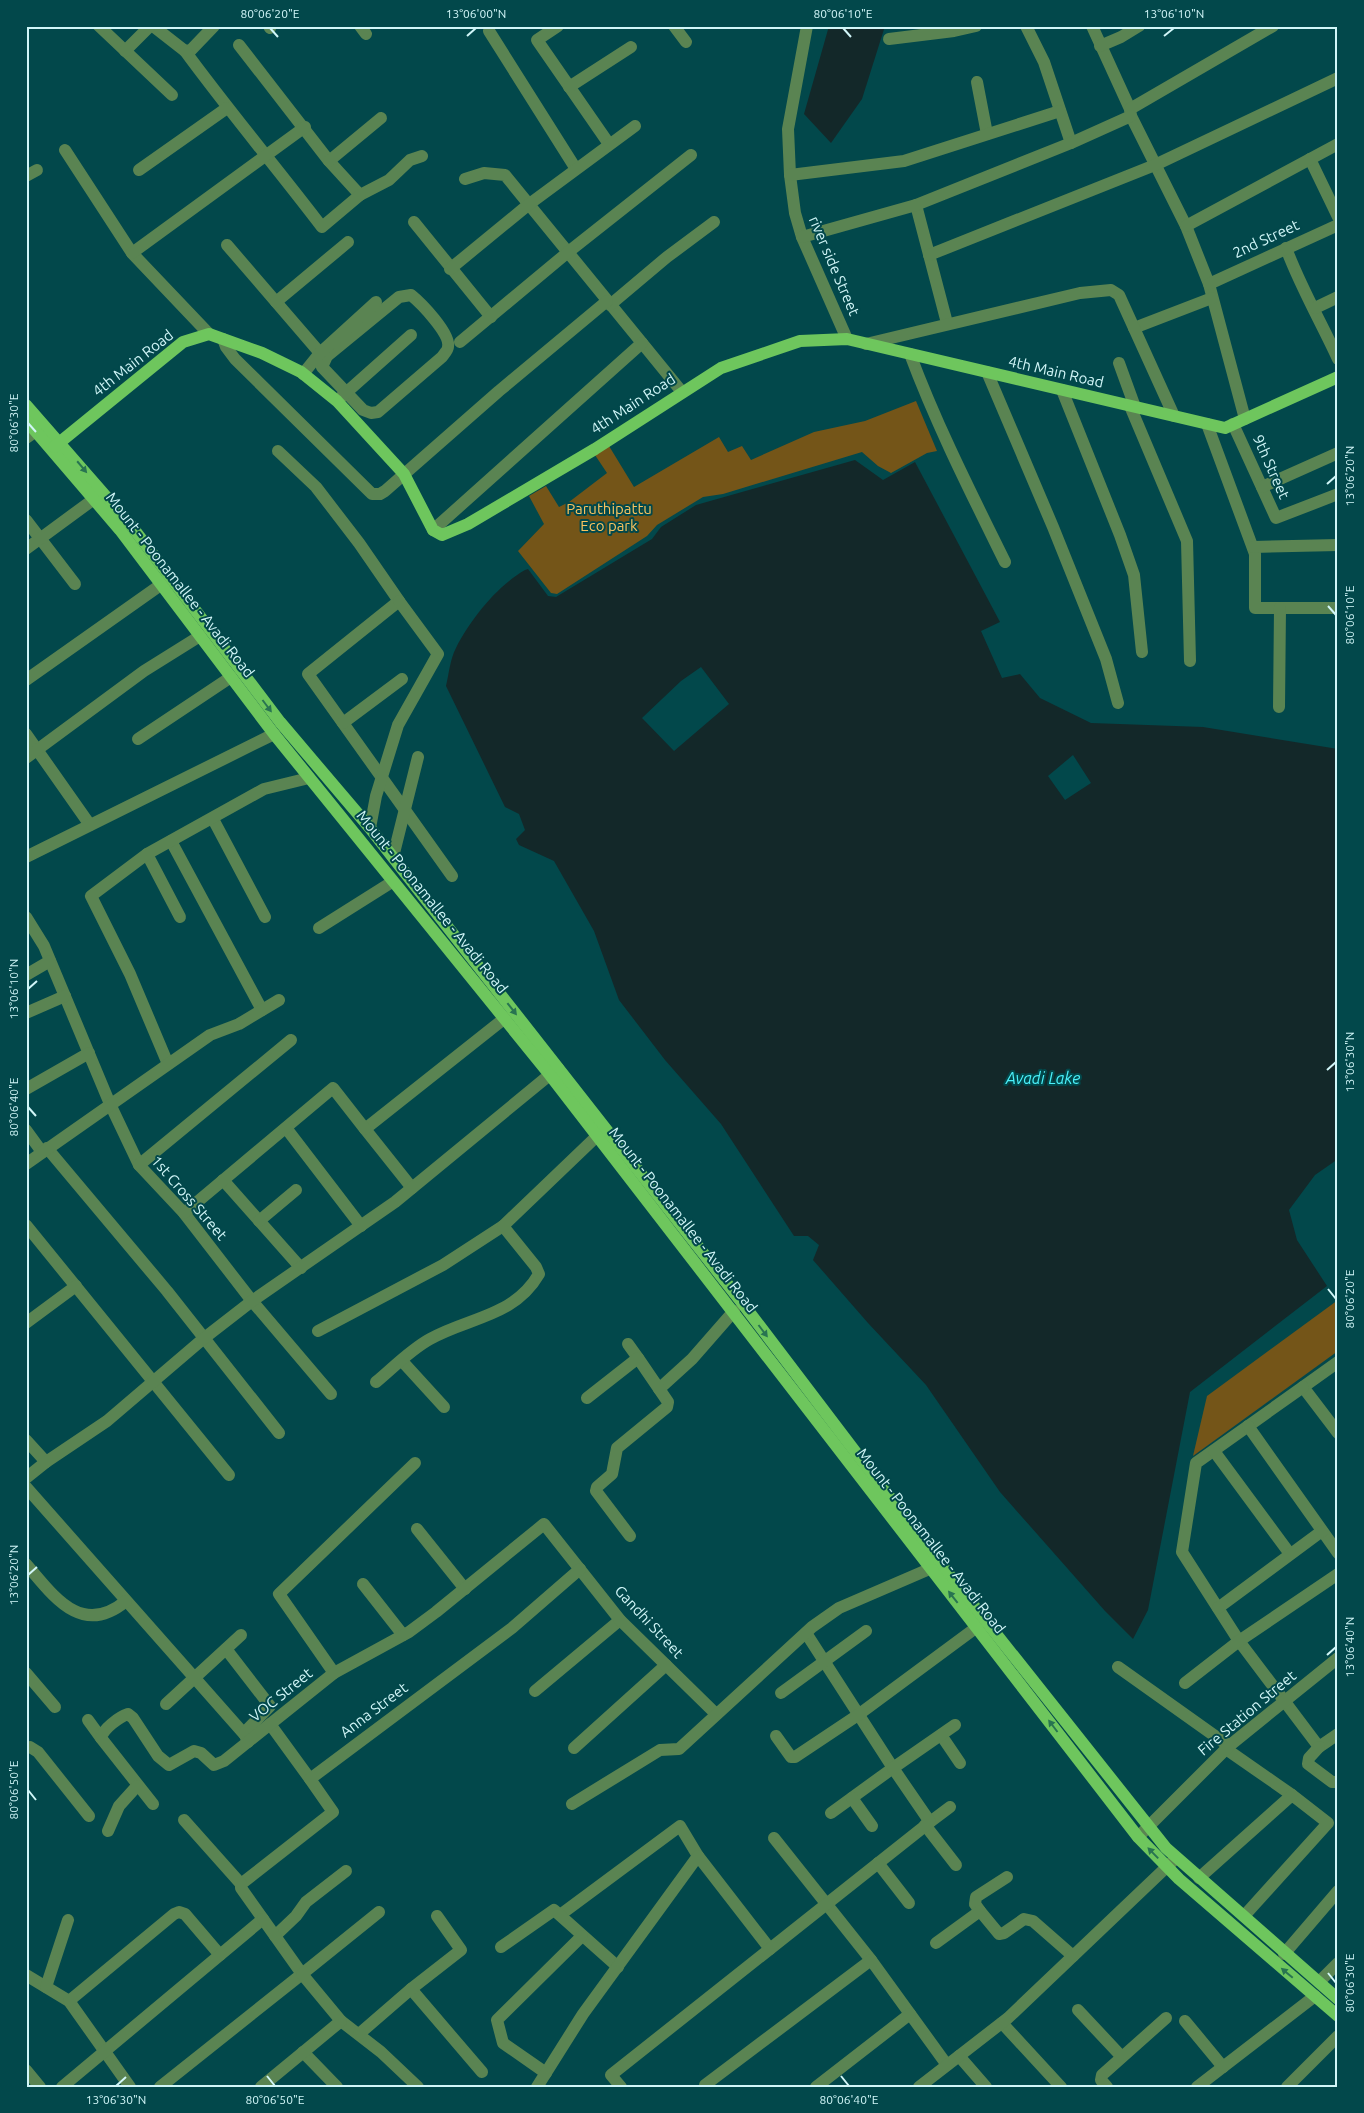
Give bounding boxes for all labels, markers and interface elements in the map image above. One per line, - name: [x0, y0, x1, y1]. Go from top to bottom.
- text: 80°06'20"E: [241, 7, 300, 20]
- text: 13°06'00"N: [446, 7, 506, 20]
- text: 80°06'10"E: [814, 7, 873, 20]
- text: 13°06'10"N: [1144, 7, 1204, 20]
- street label: river side Street: [806, 213, 863, 318]
- street label: 2nd Street: [1230, 216, 1302, 261]
- street label: 4th Main Road: [89, 326, 176, 399]
- street label: 4th Main Road: [1007, 352, 1105, 391]
- street label: 4th Main Road: [587, 370, 678, 437]
- text: 80°06'30"E: [7, 393, 20, 452]
- street label: 9th Street: [1250, 432, 1293, 502]
- text: 13°06'20"N: [1343, 446, 1356, 506]
- one-way arrow: [76, 461, 87, 474]
- street label: Mount - Poonamallee - Avadi Road: [103, 489, 258, 681]
- park label: Paruthipattu Eco park: [566, 500, 652, 534]
- text: 80°06'10"E: [1343, 585, 1356, 644]
- one-way arrow: [262, 699, 273, 712]
- street label: Mount - Poonamallee - Avadi Road: [353, 807, 511, 996]
- text: 13°06'10"N: [7, 959, 20, 1019]
- one-way arrow: [507, 1002, 518, 1015]
- text: 13°06'30"N: [1343, 1032, 1356, 1092]
- water label: Avadi Lake: [1005, 1069, 1080, 1087]
- text: 80°06'40"E: [7, 1077, 20, 1136]
- street label: Mount - Poonamallee - Avadi Road: [606, 1124, 761, 1316]
- street label: 1st Cross Street: [148, 1152, 231, 1243]
- text: 80°06'20"E: [1343, 1269, 1356, 1328]
- one-way arrow: [757, 1324, 768, 1337]
- street label: Mount - Poonamallee - Avadi Road: [854, 1445, 1009, 1637]
- text: 13°06'20"N: [7, 1545, 20, 1605]
- street label: Gandhi Street: [612, 1582, 687, 1661]
- one-way arrow: [948, 1591, 959, 1604]
- text: 13°06'40"N: [1343, 1617, 1356, 1677]
- street label: VOC Street: [246, 1664, 315, 1725]
- street label: Fire Station Street: [1194, 1667, 1299, 1759]
- street label: Anna Street: [337, 1679, 411, 1740]
- one-way arrow: [1048, 1719, 1058, 1733]
- text: 80°06'50"E: [7, 1760, 20, 1819]
- one-way arrow: [1147, 1848, 1159, 1860]
- text: 80°06'30"E: [1343, 1953, 1356, 2012]
- one-way arrow: [1282, 1967, 1294, 1979]
- text: 13°06'30"N: [86, 2093, 146, 2106]
- text: 80°06'50"E: [246, 2093, 305, 2106]
- text: 80°06'40"E: [820, 2093, 879, 2106]

